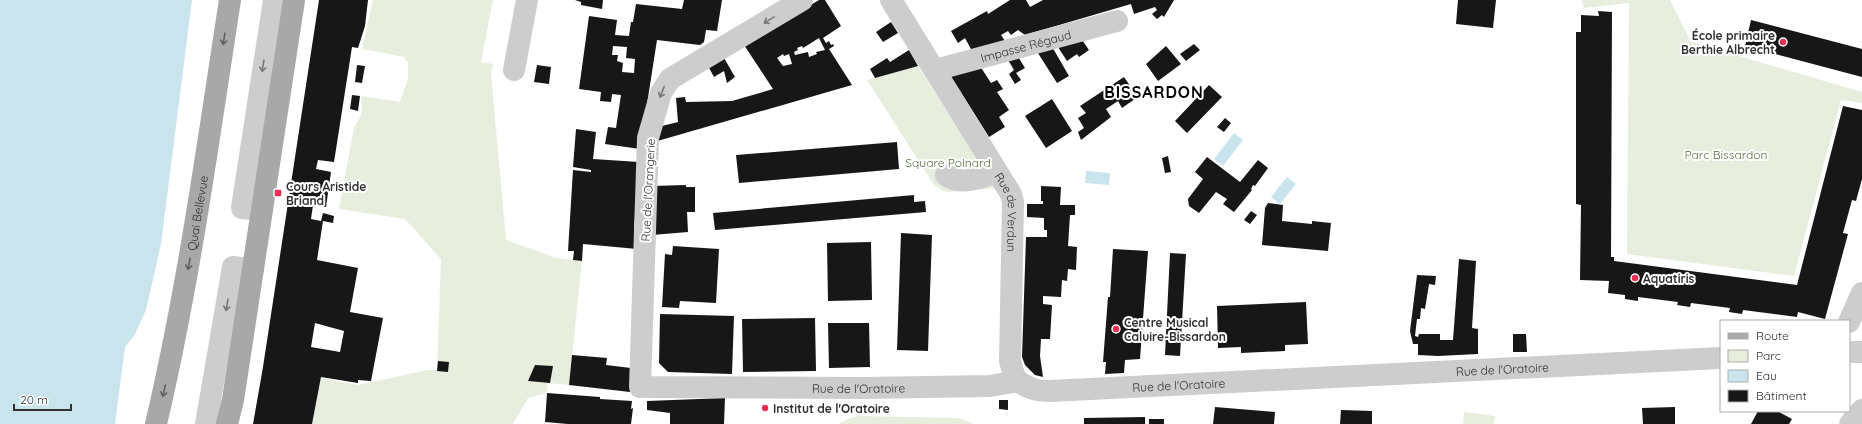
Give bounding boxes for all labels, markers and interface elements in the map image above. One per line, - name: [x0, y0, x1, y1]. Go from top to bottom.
- one-way arrow: [764, 16, 775, 24]
- street label: Impasse Régaud: [979, 26, 1073, 65]
- place label: École primaire Berthie Albrecht: [1681, 28, 1775, 57]
- one-way arrow: [220, 32, 228, 45]
- marker: École primaire Berthie Albrecht: [1778, 37, 1788, 47]
- one-way arrow: [259, 59, 267, 72]
- district label: BISSARDON: [1104, 82, 1204, 102]
- one-way arrow: [658, 85, 666, 97]
- street label: Rue de l'Orangerie: [638, 138, 658, 242]
- park label: Parc Bissardon: [1684, 147, 1768, 162]
- park label: Square Polnard: [905, 155, 991, 170]
- street label: Rue de Verdun: [992, 169, 1021, 252]
- street label: Quai Bellevue: [183, 174, 211, 252]
- place label: Cours Aristide Briand: [286, 179, 366, 208]
- marker: Cours Aristide Briand: [273, 188, 283, 198]
- one-way arrow: [184, 257, 192, 270]
- place label: Aquatiris: [1643, 271, 1695, 286]
- marker: Aquatiris: [1630, 273, 1640, 283]
- one-way arrow: [223, 298, 231, 311]
- place label: Centre Musical Caluire-Bissardon: [1124, 315, 1226, 344]
- legend: [1720, 320, 1850, 412]
- marker: Centre Musical Caluire-Bissardon: [1111, 324, 1121, 334]
- text: Route: [1756, 328, 1789, 343]
- text: Parc: [1756, 348, 1781, 363]
- street label: Rue de l'Oratoire: [1455, 359, 1549, 379]
- text: Eau: [1756, 368, 1777, 383]
- street label: Rue de l'Oratoire: [1132, 375, 1226, 394]
- street label: Rue de l'Oratoire: [812, 380, 905, 396]
- one-way arrow: [159, 385, 167, 398]
- scale bar: [14, 386, 71, 412]
- text: Bâtiment: [1756, 388, 1806, 403]
- text: 20 m: [20, 392, 48, 407]
- place label: Institut de l'Oratoire: [773, 401, 890, 416]
- marker: Institut de l'Oratoire: [760, 403, 770, 413]

